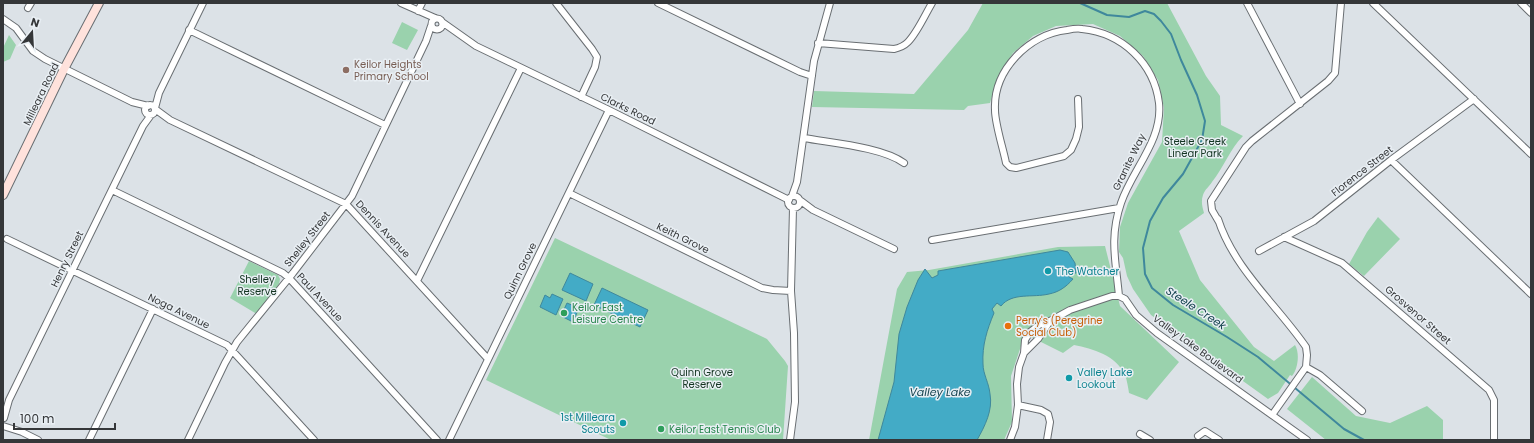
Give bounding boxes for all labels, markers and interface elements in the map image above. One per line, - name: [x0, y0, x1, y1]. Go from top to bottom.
- north arrow: [12, 12, 52, 52]
- text: N: [29, 14, 42, 31]
- place label: Keilor Heights Primary School: [354, 57, 429, 84]
- street label: Milleara Road: [19, 60, 63, 128]
- marker: Keilor Heights Primary School: [341, 65, 351, 75]
- street label: Clarks Road: [598, 89, 658, 129]
- street label: Granite Way: [1109, 131, 1149, 193]
- park label: Steele Creek Linear Park: [1164, 134, 1227, 161]
- street label: Florence Street: [1328, 142, 1396, 200]
- street label: Dennis Avenue: [352, 197, 414, 261]
- street label: Shelley Street: [280, 208, 334, 270]
- street label: Keith Grove: [654, 219, 712, 257]
- street label: Henry Street: [47, 228, 87, 290]
- street label: Quinn Grove: [500, 240, 540, 302]
- place label: The Watcher: [1056, 264, 1120, 279]
- marker: The Watcher: [1043, 266, 1053, 276]
- street label: Paul Avenue: [293, 269, 347, 325]
- park label: Shelley Reserve: [237, 272, 277, 299]
- street label: Grosvenor Street: [1382, 282, 1455, 348]
- water label: Steele Creek: [1163, 283, 1230, 334]
- street label: Noga Avenue: [146, 290, 212, 332]
- place label: Keilor East Leisure Centre: [572, 300, 643, 327]
- marker: Keilor East Leisure Centre: [559, 308, 569, 318]
- street label: Valley Lake Boulevard: [1150, 311, 1246, 387]
- place label: Perry's (Peregrine Social Club): [1016, 313, 1103, 340]
- marker: Perry's (Peregrine Social Club): [1003, 321, 1013, 331]
- park label: Quinn Grove Reserve: [671, 365, 733, 392]
- place label: Valley Lake Lookout: [1077, 365, 1132, 392]
- marker: Valley Lake Lookout: [1064, 373, 1074, 383]
- water label: Valley Lake: [909, 384, 971, 400]
- scale bar: [14, 405, 115, 431]
- text: 100 m: [20, 410, 54, 427]
- place label: 1st Milleara Scouts: [561, 410, 615, 437]
- marker: 1st Milleara Scouts: [618, 418, 628, 428]
- place label: Keilor East Tennis Club: [669, 422, 781, 437]
- marker: Keilor East Tennis Club: [656, 424, 666, 434]

